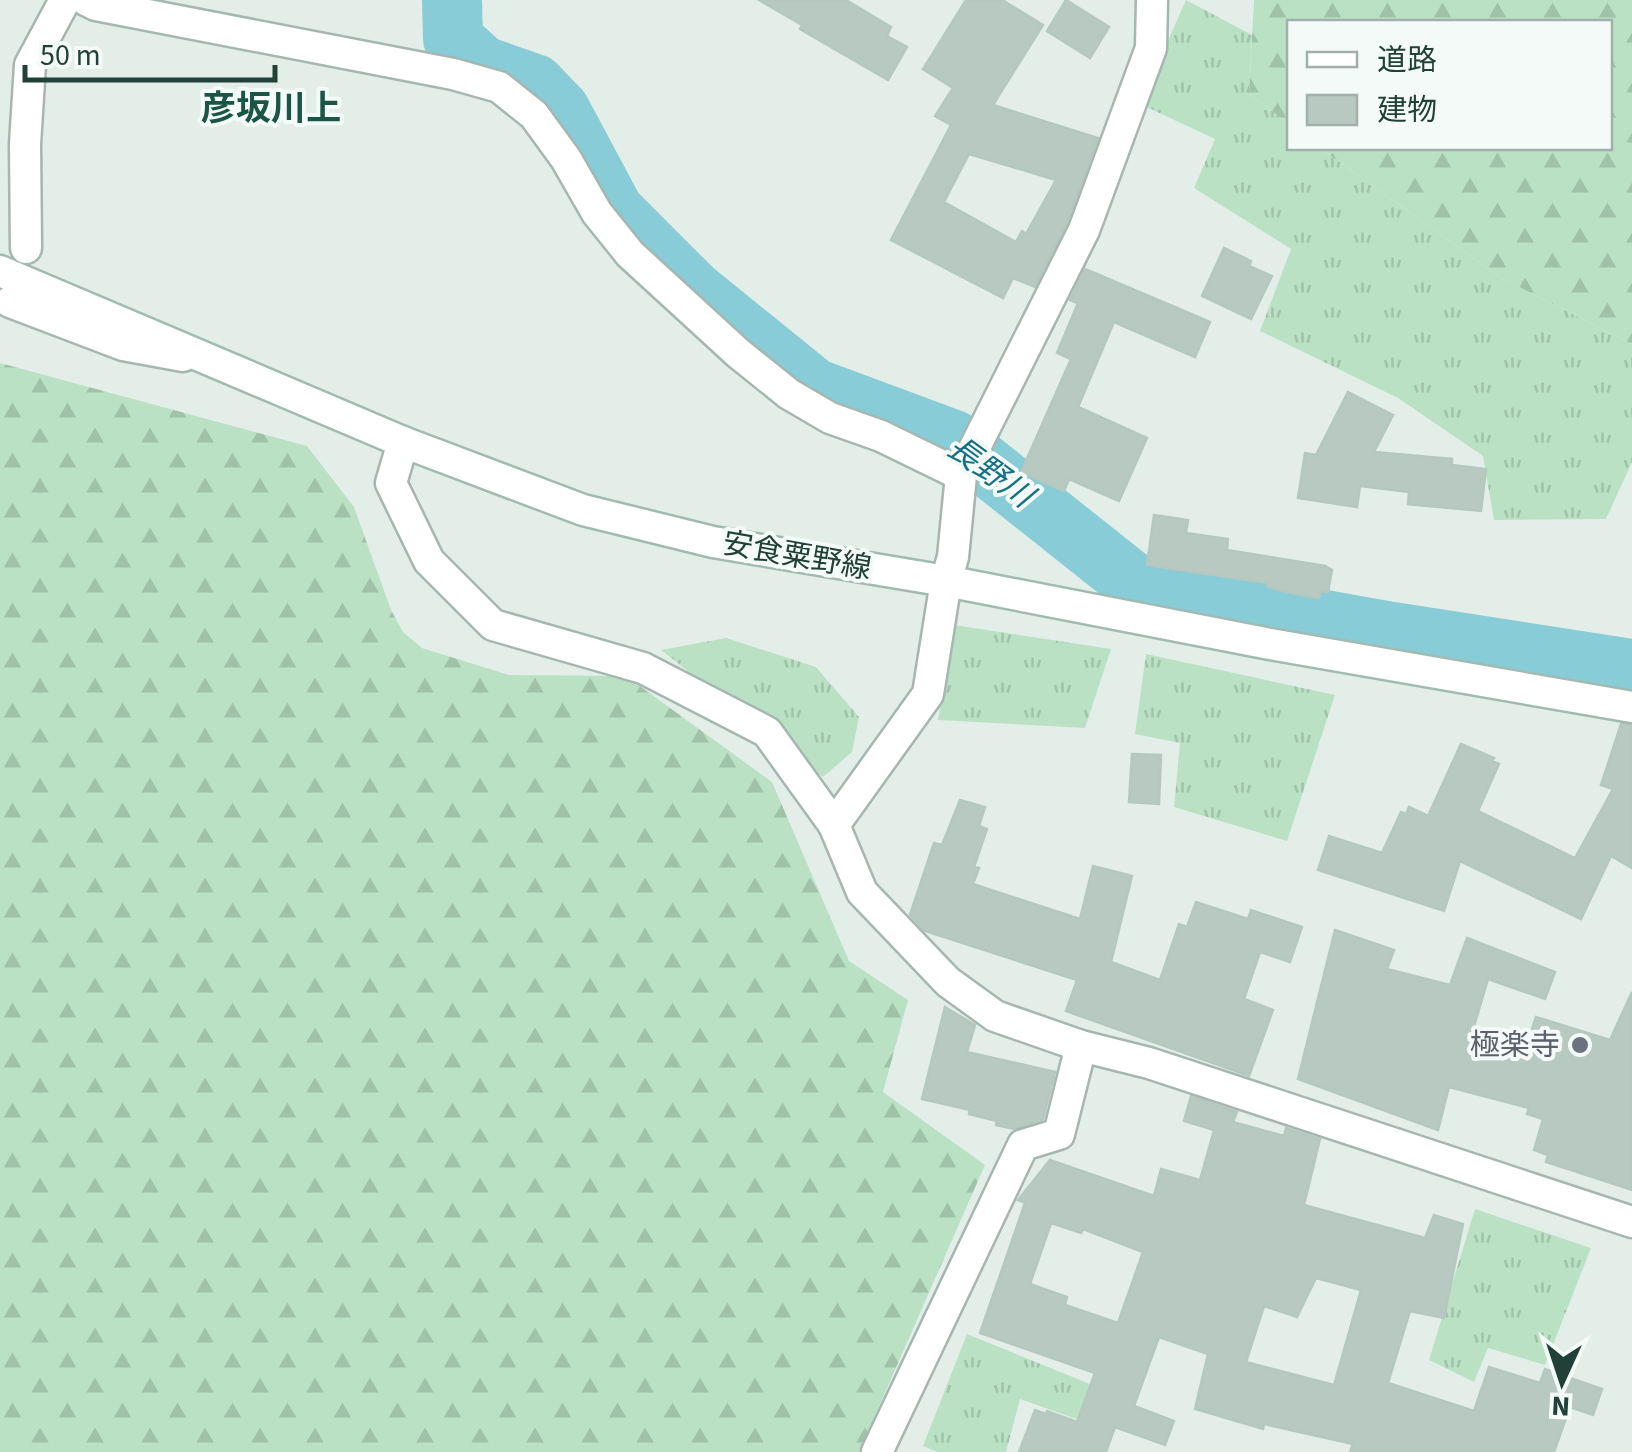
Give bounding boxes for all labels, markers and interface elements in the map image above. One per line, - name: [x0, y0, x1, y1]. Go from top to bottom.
- scale bar: [25, 20, 275, 82]
- legend: [1287, 20, 1612, 150]
- text: 50 m: [40, 34, 101, 77]
- text: 道路: [1377, 39, 1437, 82]
- district label: 彦坂川上: [201, 84, 341, 134]
- text: 建物: [1377, 89, 1437, 132]
- water label: 長野川: [938, 425, 1045, 521]
- street label: 安食粟野線: [719, 522, 875, 590]
- place label: 極楽寺: [1470, 1024, 1560, 1067]
- marker: 極楽寺: [1569, 1034, 1591, 1056]
- north arrow: [1512, 1332, 1612, 1432]
- text: N: [1550, 1386, 1571, 1426]

